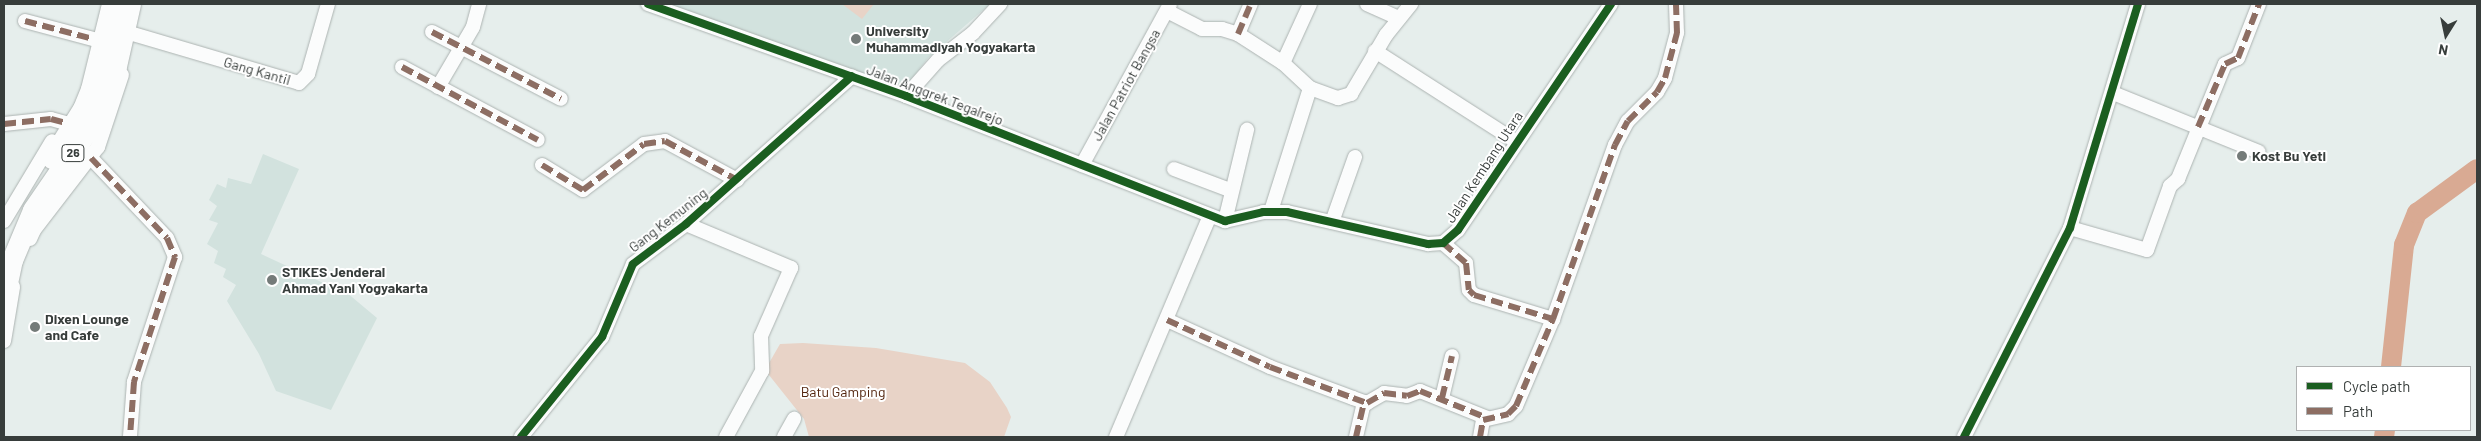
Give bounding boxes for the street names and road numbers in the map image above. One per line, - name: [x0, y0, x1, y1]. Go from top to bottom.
- street label: Jalan Patriot Bangsa: [1088, 26, 1164, 144]
- street label: Gang Kantil: [222, 53, 292, 89]
- street label: Jalan Anggrek Tegalrejo: [864, 61, 1006, 129]
- street label: Jalan Kembang Utara: [1442, 108, 1526, 226]
- road number: 26: [60, 144, 86, 162]
- street label: Gang Kemuning: [626, 184, 710, 256]

